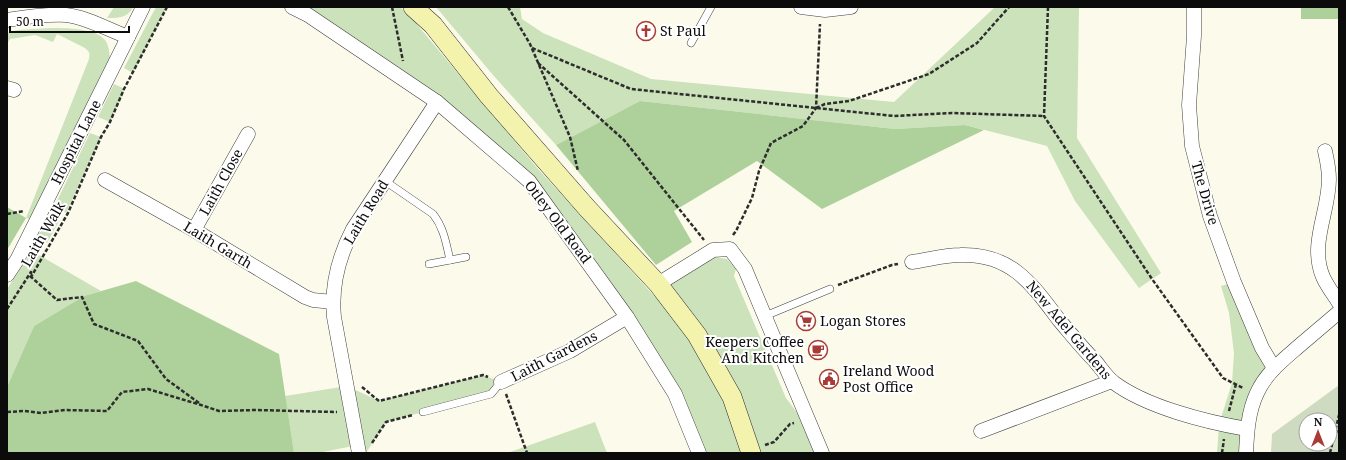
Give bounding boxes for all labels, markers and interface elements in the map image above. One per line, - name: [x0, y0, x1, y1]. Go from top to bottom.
- scale bar: [10, 8, 129, 34]
- text: 50 m: [16, 13, 44, 30]
- church icon: St Paul: [635, 20, 657, 42]
- place label: St Paul: [660, 21, 706, 40]
- street label: Hospital Lane: [46, 96, 105, 187]
- street label: Laith Close: [194, 145, 247, 218]
- street label: The Drive: [1187, 159, 1224, 227]
- street label: Laith Road: [339, 176, 393, 248]
- street label: Otley Old Road: [521, 176, 596, 267]
- street label: Laith Walk: [16, 197, 69, 270]
- street label: Laith Garth: [180, 217, 256, 273]
- street label: New Adel Gardens: [1022, 276, 1116, 383]
- supermarket icon: Logan Stores: [795, 310, 817, 332]
- place label: Logan Stores: [820, 311, 906, 330]
- street label: Laith Gardens: [507, 326, 600, 385]
- place label: Keepers Coffee And Kitchen: [705, 332, 804, 367]
- cafe icon: Keepers Coffee And Kitchen: [807, 339, 829, 361]
- place label: Ireland Wood Post Office: [843, 361, 935, 396]
- public building icon: Ireland Wood Post Office: [818, 368, 840, 390]
- north arrow: [1298, 412, 1338, 452]
- text: N: [1314, 414, 1323, 429]

